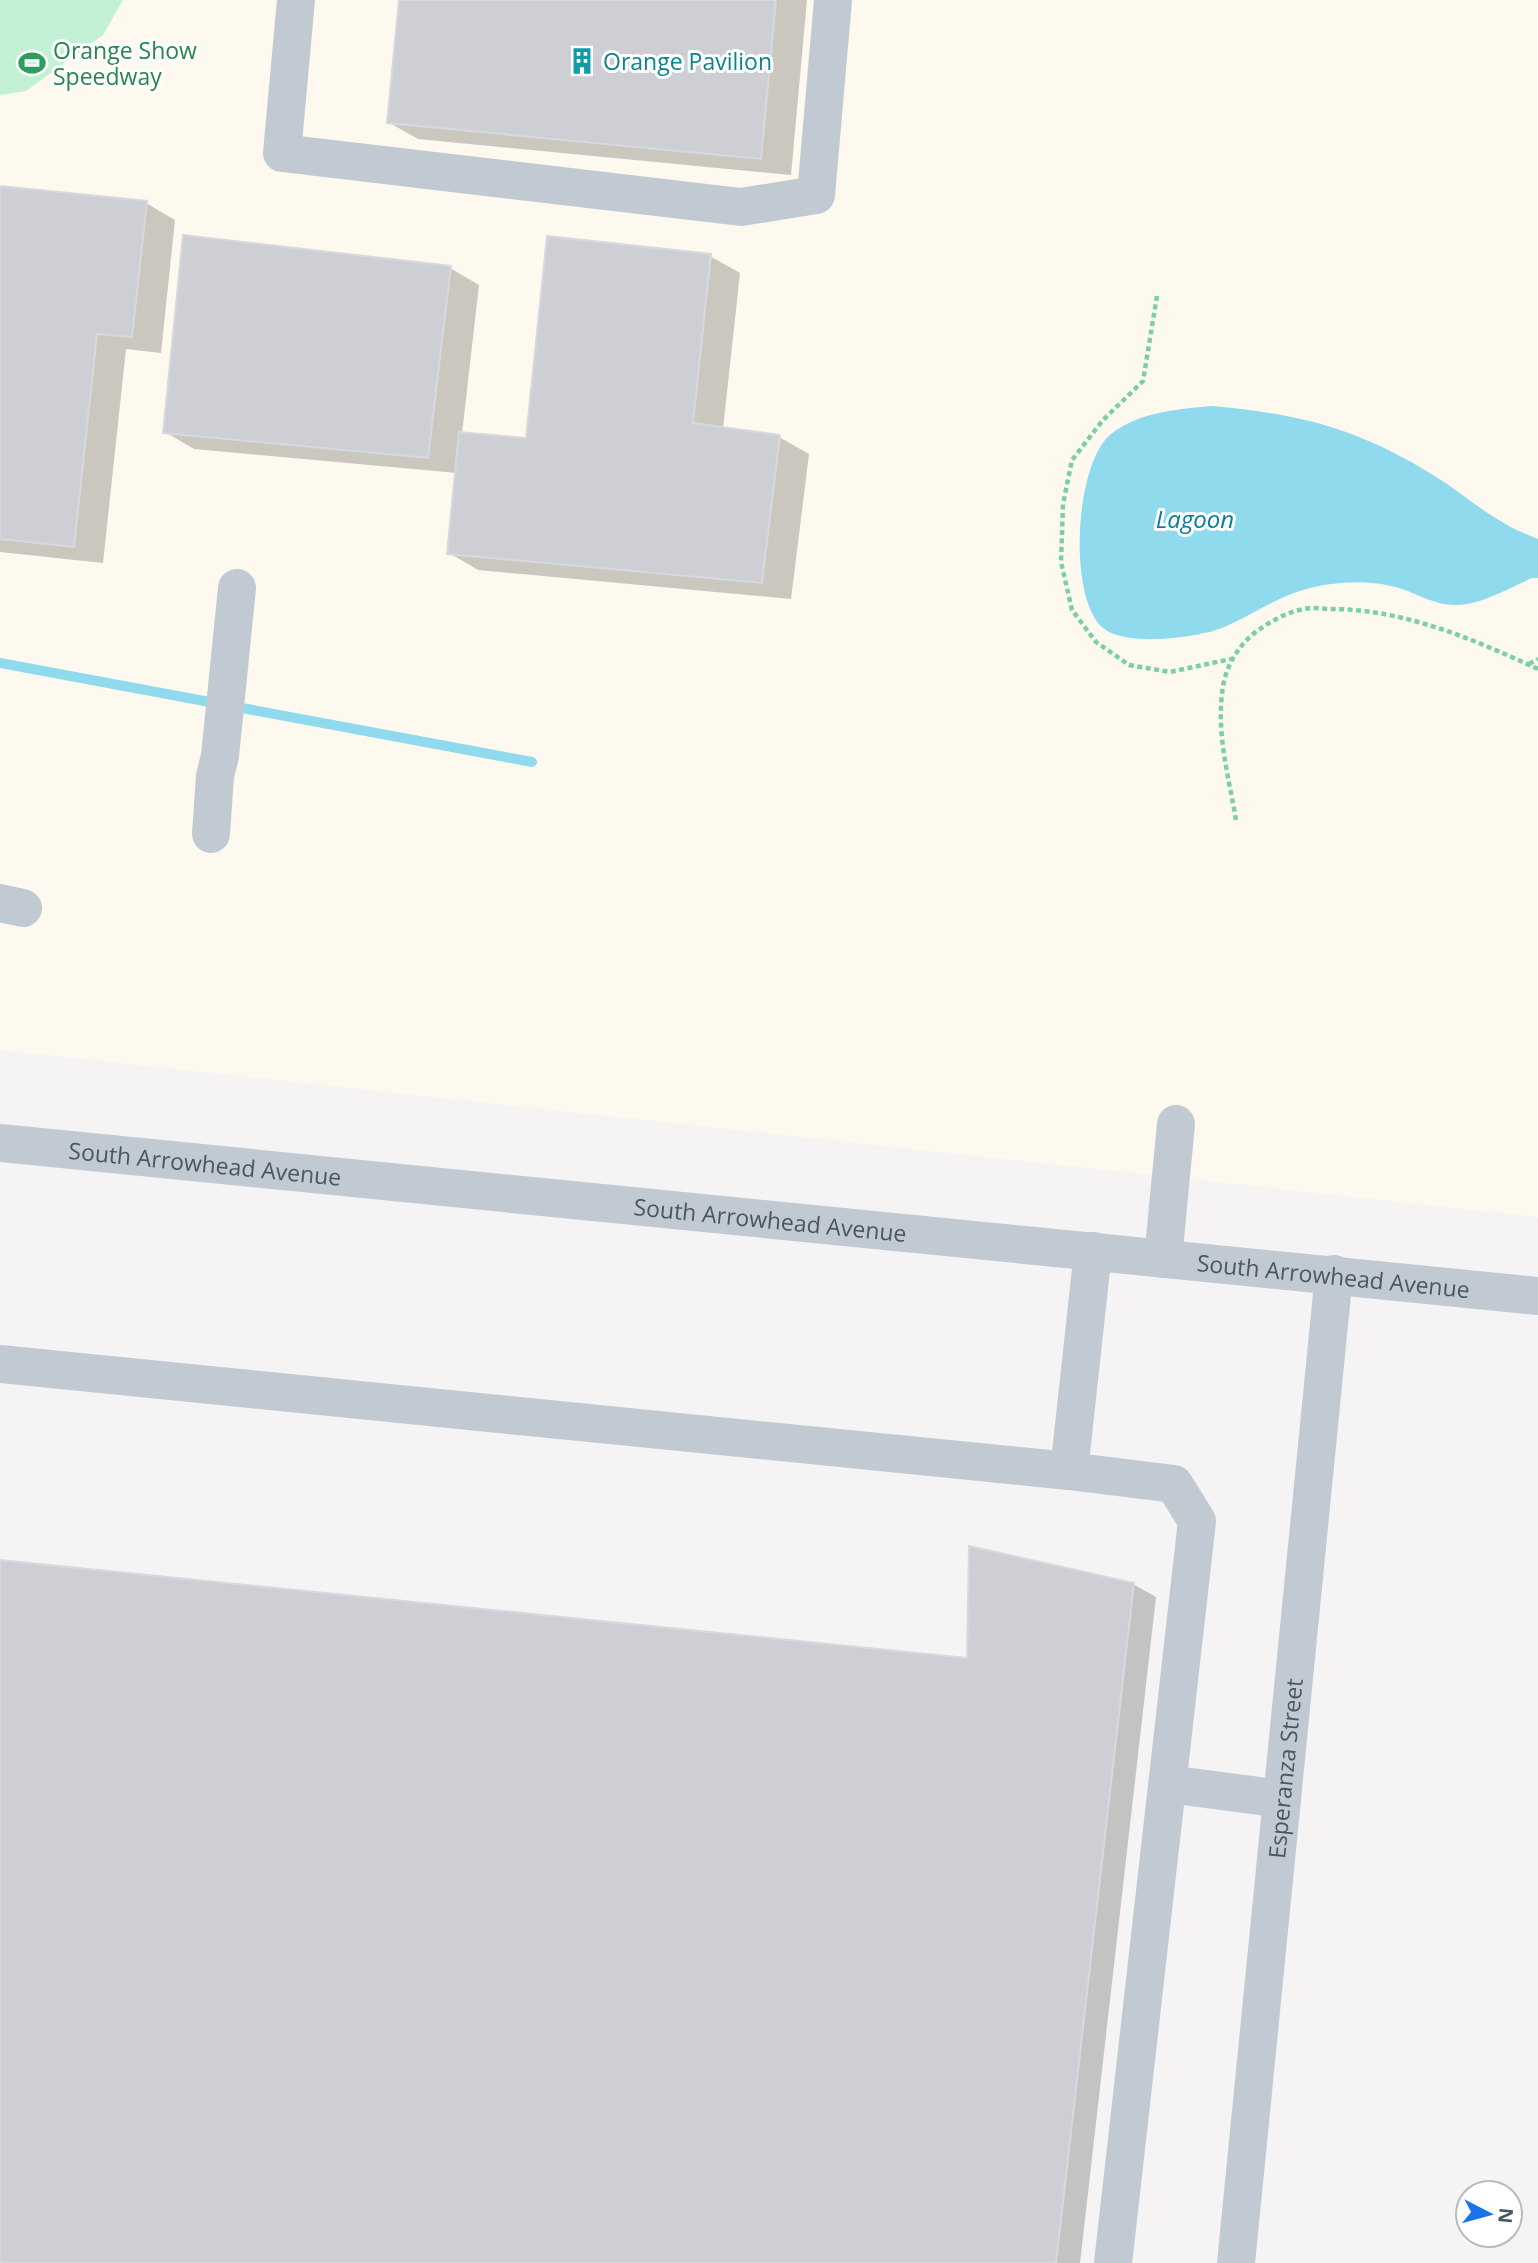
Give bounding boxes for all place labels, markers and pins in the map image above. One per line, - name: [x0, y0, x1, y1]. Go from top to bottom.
- place label: Orange Show Speedway: [53, 34, 197, 92]
- place label: Orange Pavilion: [603, 45, 772, 77]
- building icon: Orange Pavilion: [567, 46, 597, 76]
- sports icon: Orange Show Speedway: [17, 48, 47, 78]

